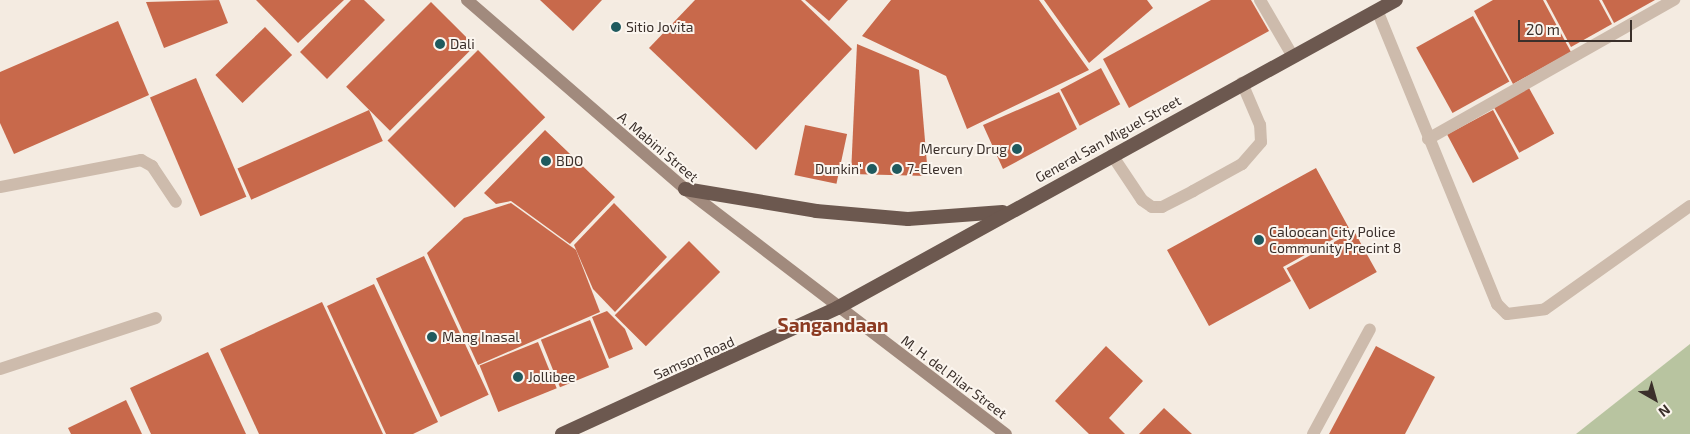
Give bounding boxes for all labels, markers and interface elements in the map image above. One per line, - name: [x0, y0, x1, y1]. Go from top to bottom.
- scale bar: [1520, 10, 1634, 42]
- place label: Sitio Jovita: [626, 19, 694, 35]
- text: 20 m: [1526, 20, 1560, 38]
- marker: Sitio Jovita: [610, 21, 622, 33]
- place label: Dali: [450, 36, 475, 52]
- marker: Dali: [434, 38, 446, 50]
- street label: General San Miguel Street: [1032, 92, 1184, 186]
- street label: A. Mabini Street: [614, 108, 702, 186]
- place label: Mercury Drug: [920, 141, 1007, 157]
- marker: Mercury Drug: [1011, 143, 1023, 155]
- place label: BDO: [556, 153, 583, 169]
- marker: BDO: [540, 155, 552, 167]
- place label: Dunkin': [815, 161, 862, 177]
- place label: 7-Eleven: [907, 161, 963, 177]
- marker: Dunkin': [866, 163, 878, 175]
- marker: 7-Eleven: [891, 163, 903, 175]
- place label: Caloocan City Police Community Precint 8: [1269, 224, 1402, 256]
- marker: Caloocan City Police Community Precint 8: [1253, 234, 1265, 246]
- district label: Sangandaan: [777, 314, 889, 336]
- place label: Mang Inasal: [442, 329, 519, 345]
- marker: Mang Inasal: [426, 331, 438, 343]
- street label: M. H. del Pilar Street: [898, 332, 1010, 422]
- street label: Samson Road: [651, 333, 737, 383]
- place label: Jollibee: [528, 369, 576, 385]
- marker: Jollibee: [512, 371, 524, 383]
- north arrow: [1630, 374, 1680, 424]
- text: N: [1655, 401, 1674, 421]

